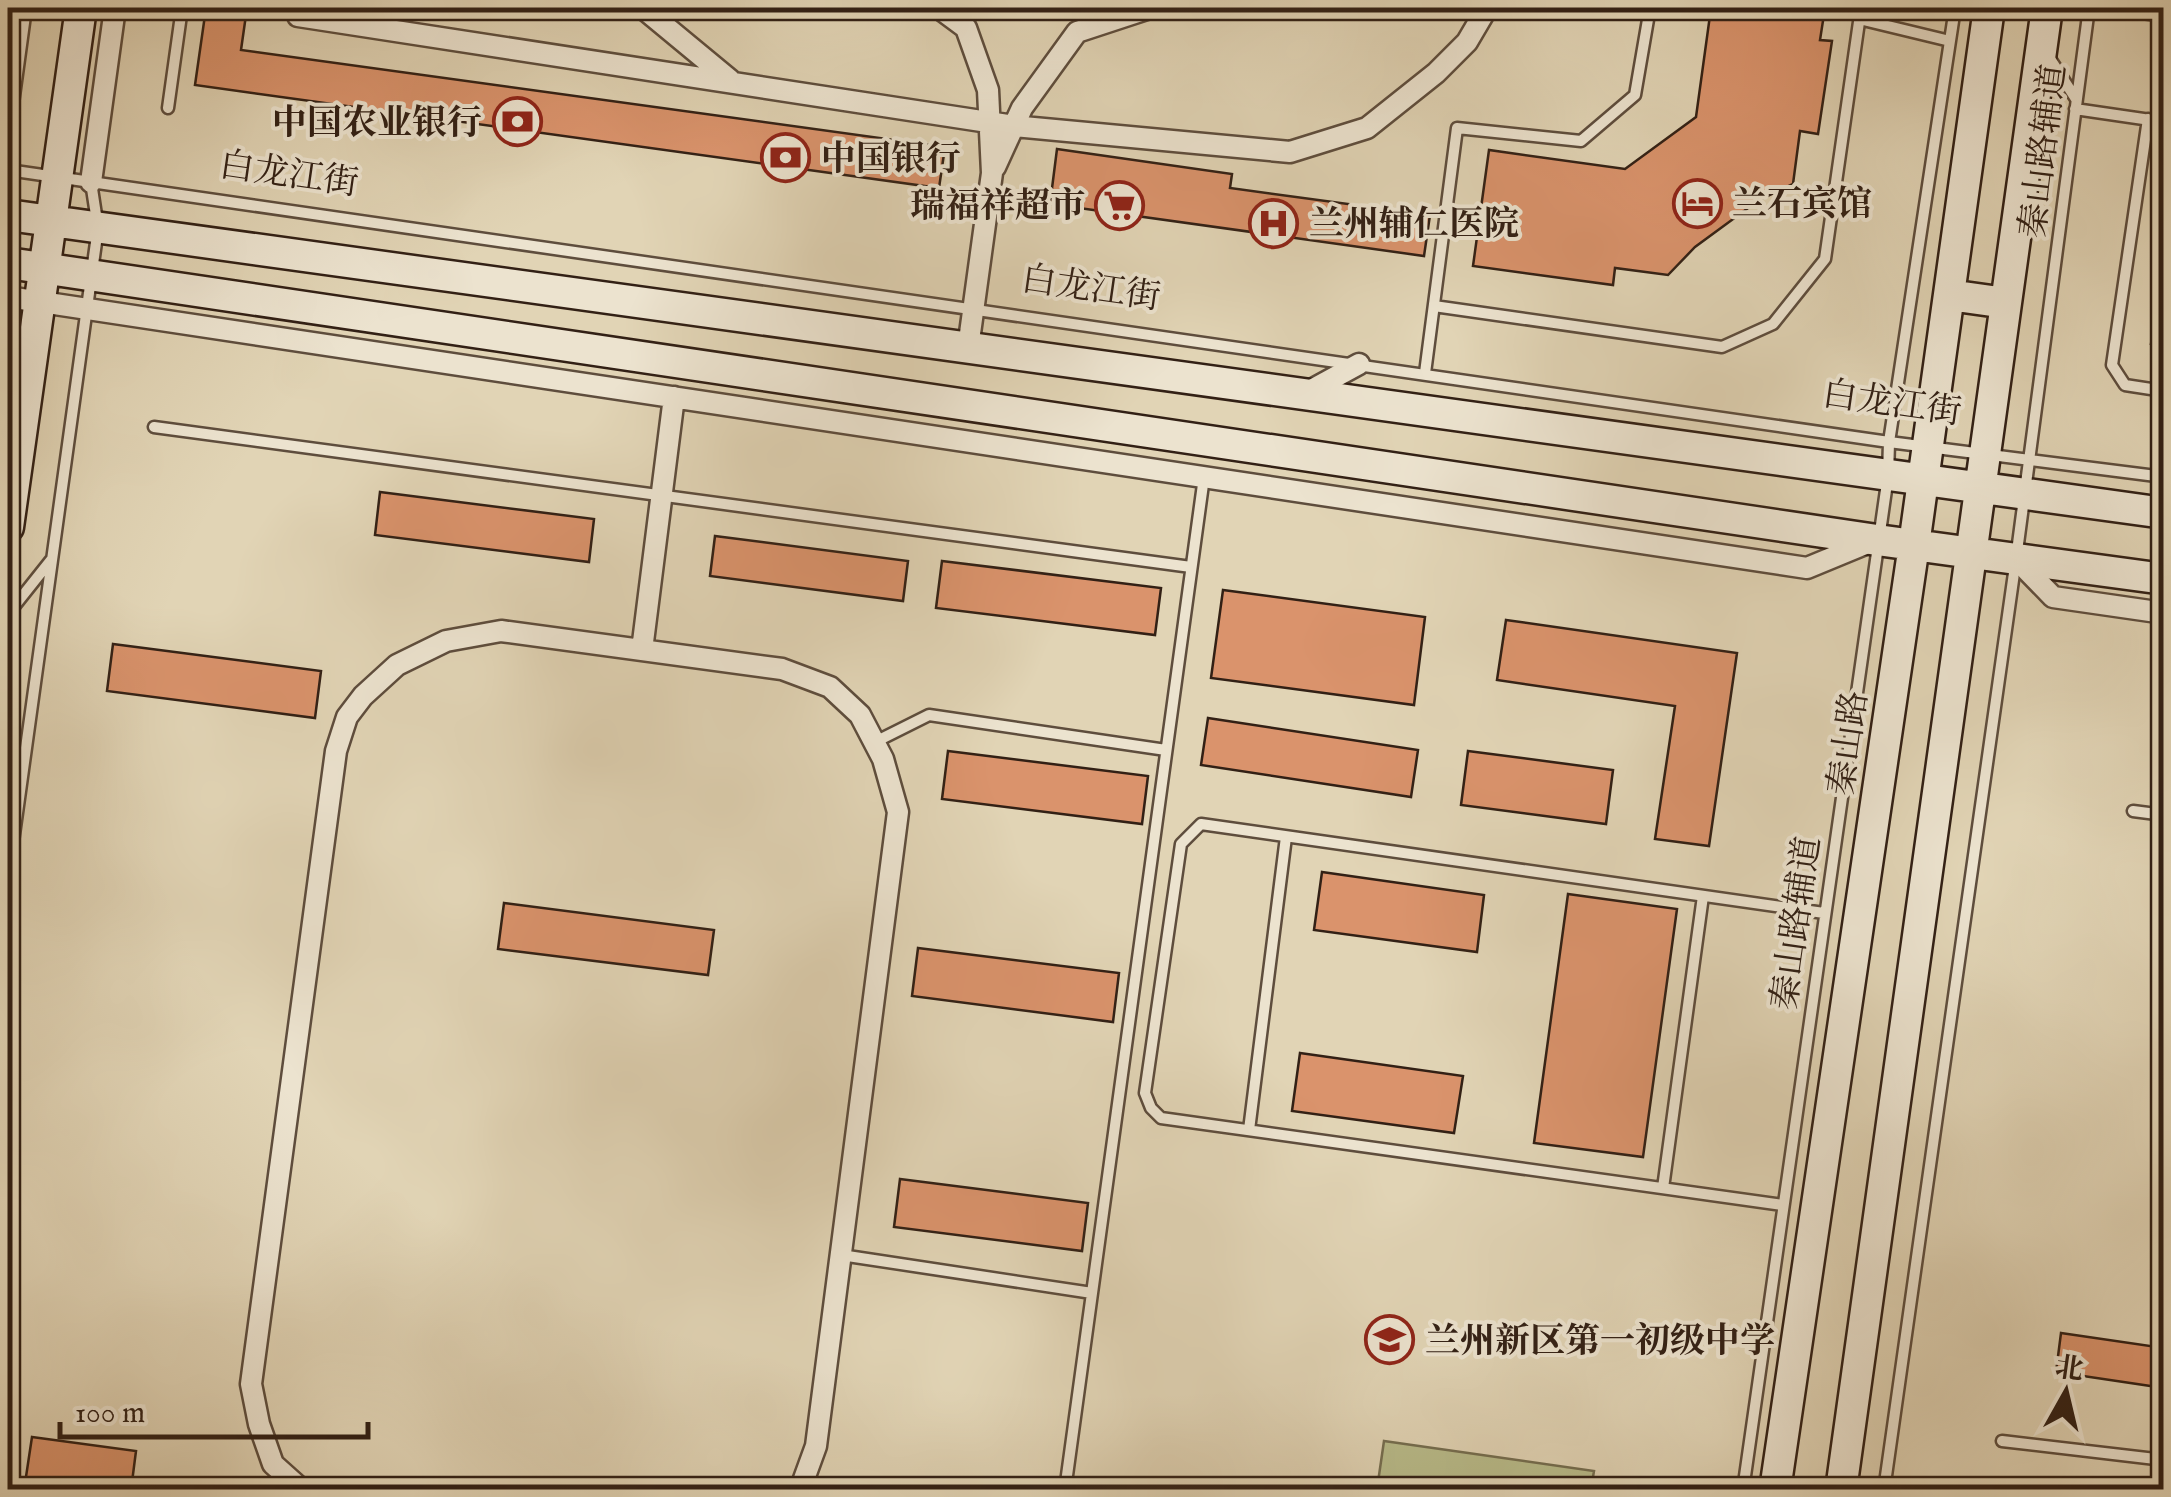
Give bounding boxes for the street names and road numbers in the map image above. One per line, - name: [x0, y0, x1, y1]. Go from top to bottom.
- street label: 秦山路辅道: [2011, 62, 2077, 241]
- street label: 白龙江街: [216, 143, 361, 207]
- street label: 白龙江街: [1018, 257, 1163, 321]
- street label: 白龙江街: [1819, 372, 1964, 436]
- street label: 秦山路: [1820, 688, 1879, 798]
- street label: 秦山路辅道: [1763, 834, 1832, 1013]

